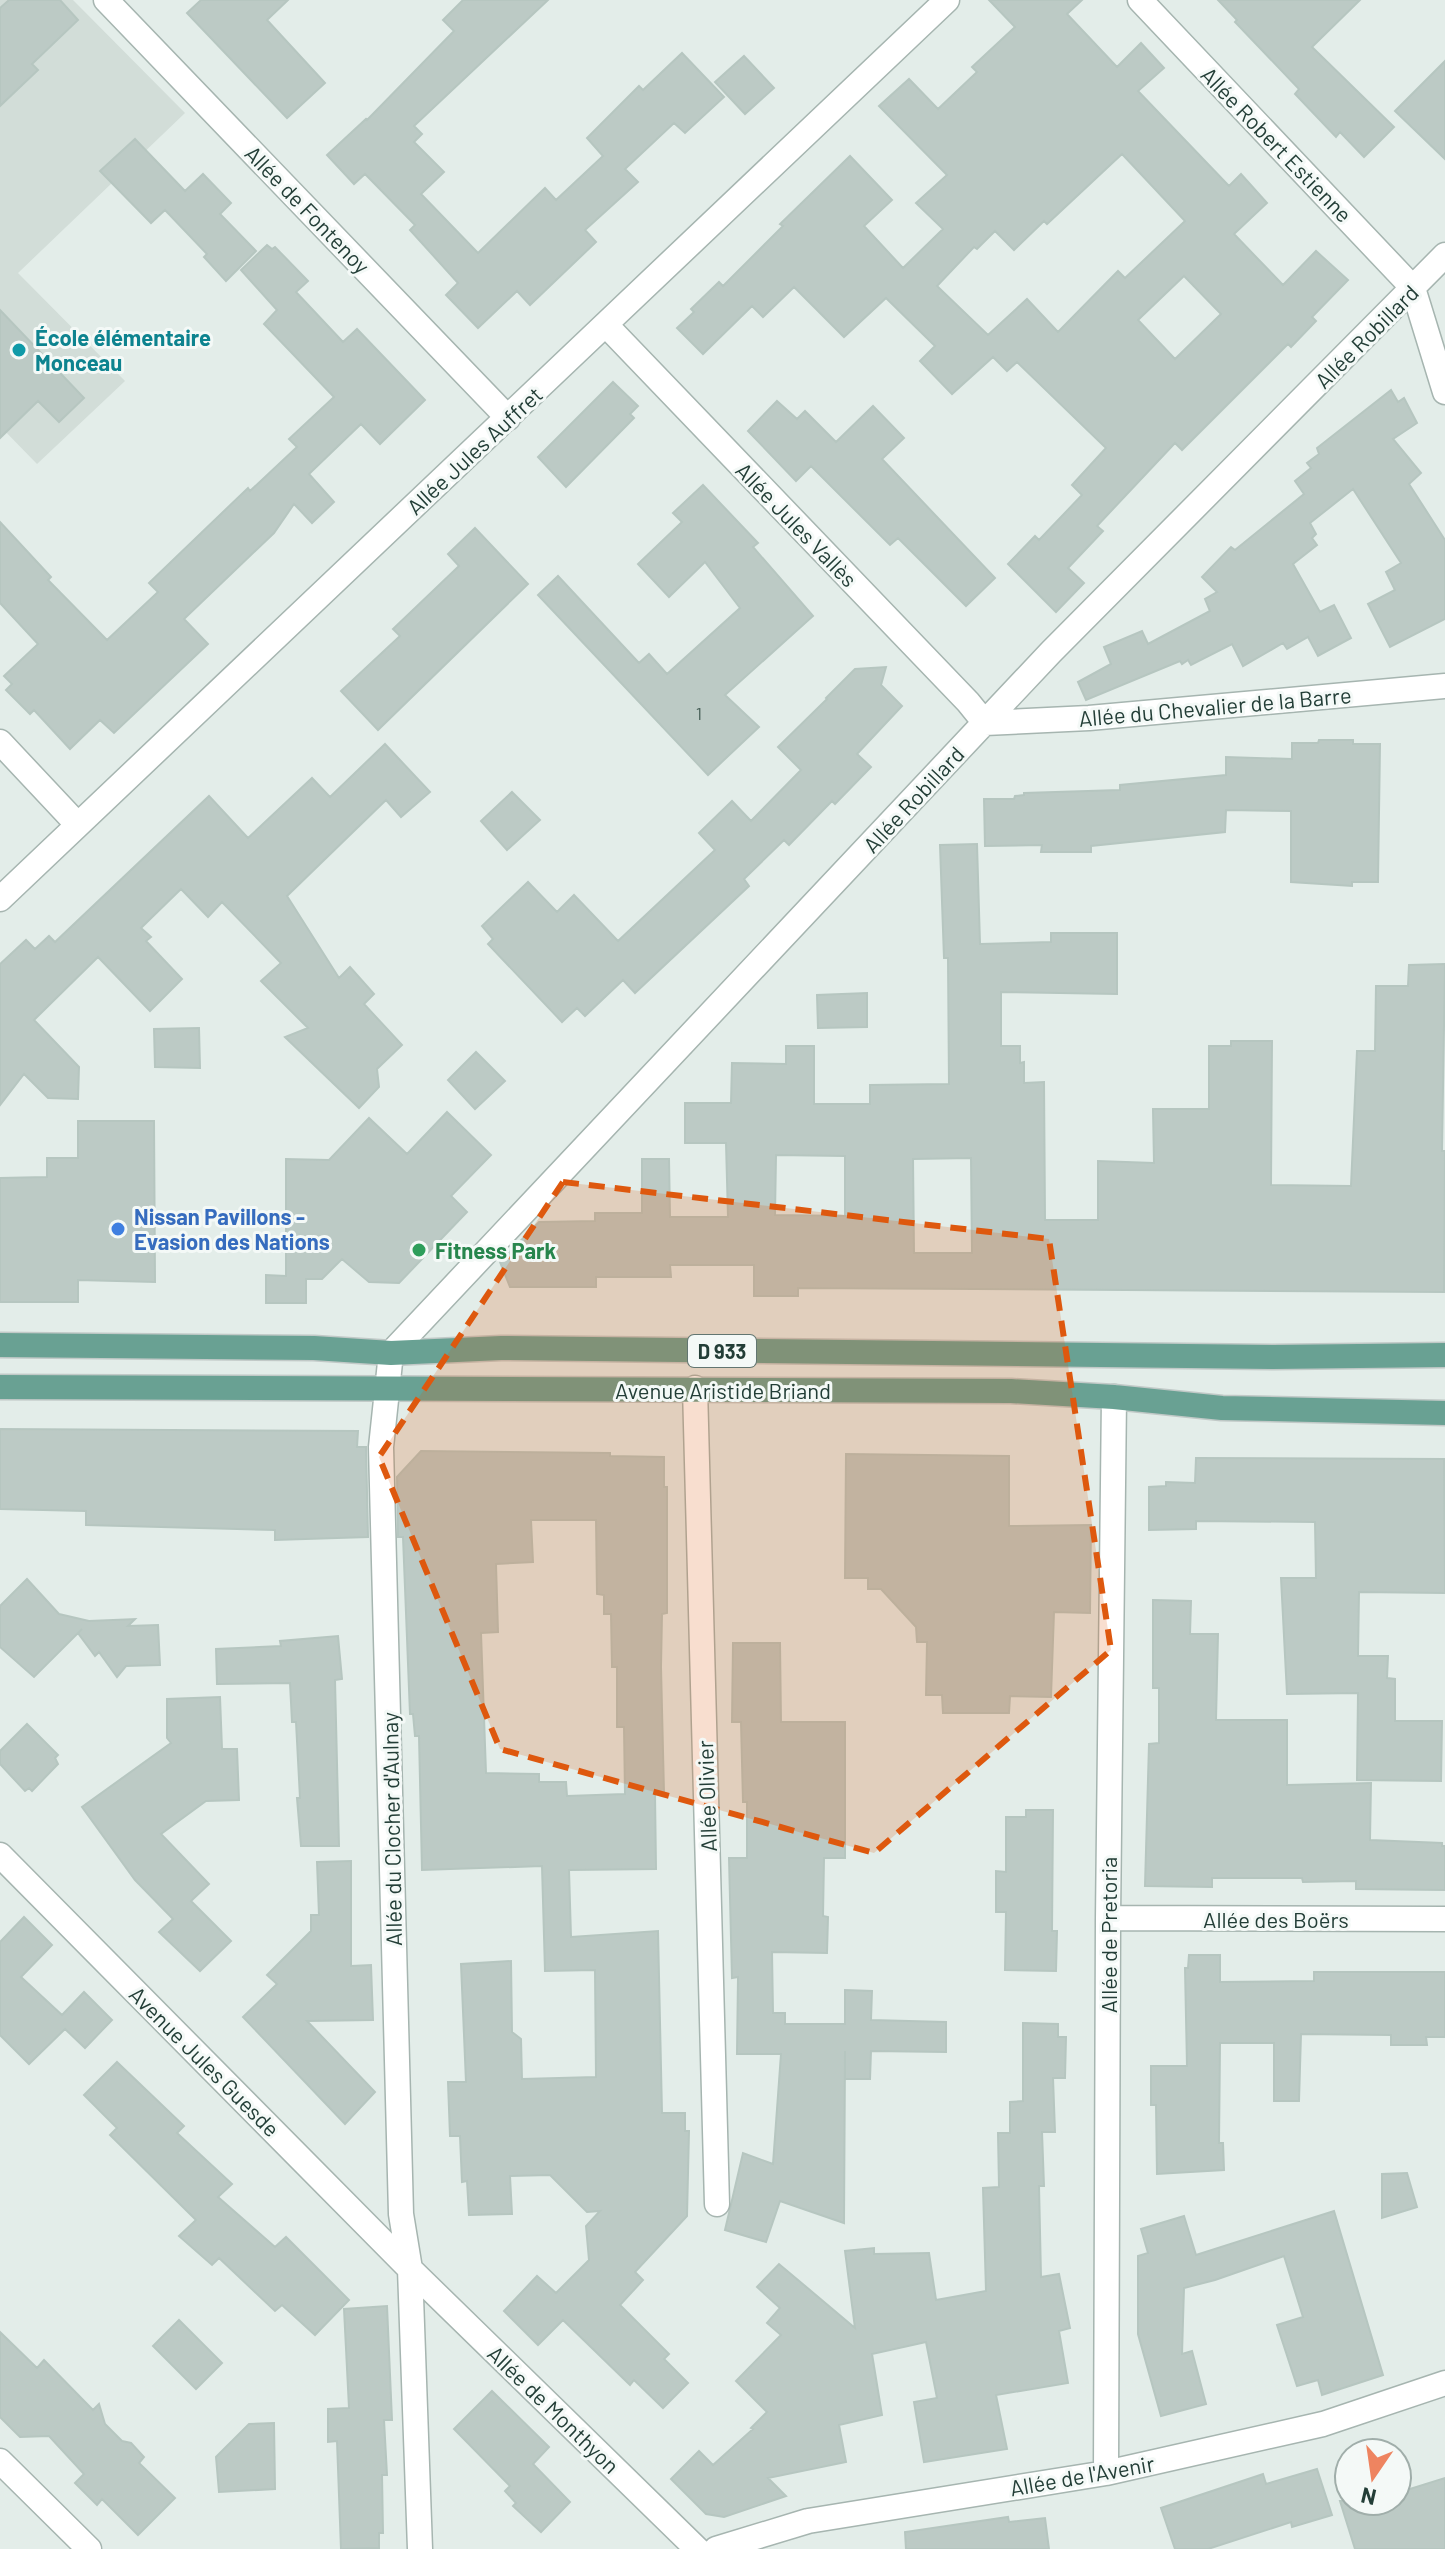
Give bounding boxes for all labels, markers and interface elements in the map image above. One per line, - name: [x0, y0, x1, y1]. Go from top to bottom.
- street label: Allée Robert Estienne: [1196, 61, 1358, 227]
- street label: Allée de Fontenoy: [240, 140, 376, 278]
- street label: Allée Robillard: [1309, 279, 1423, 393]
- place label: École élémentaire Monceau: [35, 324, 211, 375]
- marker: École élémentaire Monceau: [10, 341, 28, 359]
- street label: Allée Jules Auffret: [401, 381, 547, 519]
- street label: Allée Jules Vallès: [731, 456, 863, 592]
- street label: Allée du Chevalier de la Barre: [1078, 681, 1352, 731]
- house number: 1: [696, 702, 702, 724]
- street label: Allée Robillard: [857, 741, 969, 857]
- place label: Nissan Pavillons - Evasion des Nations: [134, 1203, 330, 1254]
- marker: Nissan Pavillons - Evasion des Nations: [109, 1220, 127, 1238]
- place label: Fitness Park: [435, 1237, 556, 1263]
- marker: Fitness Park: [410, 1241, 428, 1259]
- road number: D 933: [688, 1335, 756, 1367]
- street label: Avenue Aristide Briand: [615, 1377, 831, 1403]
- street label: Allée du Clocher d'Aulnay: [376, 1712, 406, 1946]
- street label: Allée Olivier: [691, 1740, 721, 1852]
- street label: Allée de Pretoria: [1095, 1857, 1121, 2013]
- street label: Allée des Boërs: [1203, 1906, 1349, 1932]
- street label: Avenue Jules Guesde: [125, 1981, 285, 2141]
- street label: Allée de Monthyon: [483, 2340, 625, 2478]
- north arrow: [1333, 2437, 1413, 2517]
- street label: Allée de l'Avenir: [1008, 2450, 1156, 2500]
- text: N: [1358, 2483, 1378, 2512]

